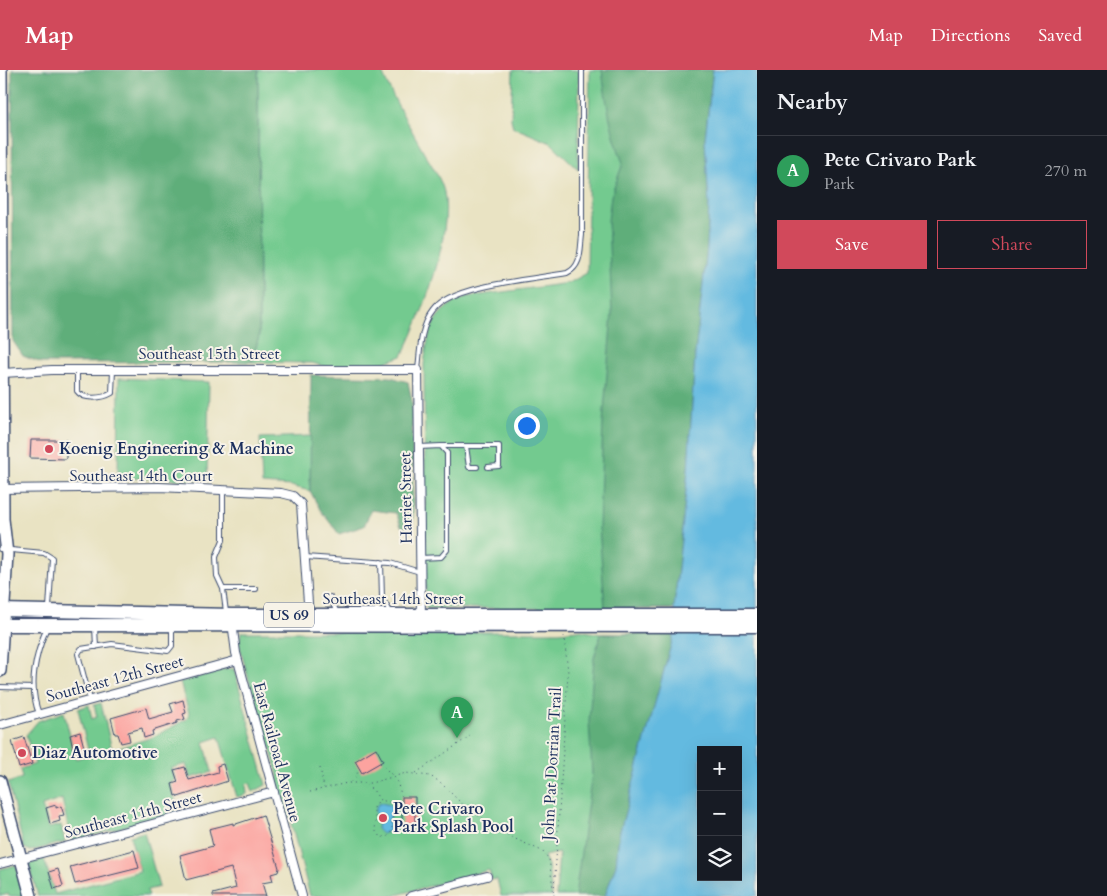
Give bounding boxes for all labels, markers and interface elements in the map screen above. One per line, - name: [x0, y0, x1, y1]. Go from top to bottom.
- text: Map: [25, 19, 74, 52]
- text: Map: [869, 23, 903, 48]
- text: Directions: [931, 23, 1010, 48]
- text: Saved: [1038, 23, 1082, 48]
- text: Nearby: [777, 88, 848, 117]
- text: Pete Crivaro Park: [824, 147, 977, 173]
- text: A: [787, 160, 799, 182]
- text: 270 m: [1045, 160, 1087, 182]
- text: Park: [824, 173, 855, 195]
- button: Save: [777, 220, 927, 269]
- button: Share: [937, 220, 1087, 269]
- street label: Southeast 15th Street: [138, 343, 280, 365]
- your location: [514, 413, 540, 439]
- place label: Koenig Engineering & Machine: [59, 438, 294, 460]
- marker: Koenig Engineering & Machine: [43, 443, 55, 455]
- street label: Harriet Street: [394, 452, 418, 544]
- street label: Southeast 14th Court: [69, 465, 213, 487]
- street label: Southeast 14th Street: [322, 588, 464, 610]
- road number: US 69: [264, 602, 314, 628]
- street label: Southeast 12th Street: [44, 650, 186, 708]
- street label: East Railroad Avenue: [248, 680, 306, 824]
- street label: John Pat Dorrian Trail: [537, 687, 567, 843]
- pin: A: [441, 697, 473, 738]
- place label: Diaz Automotive: [32, 742, 158, 764]
- map controls: [697, 746, 742, 881]
- button: +: [697, 746, 742, 791]
- marker: Diaz Automotive: [16, 747, 28, 759]
- street label: Southeast 11th Street: [62, 786, 204, 844]
- button: −: [697, 791, 742, 836]
- place label: Pete Crivaro Park Splash Pool: [393, 798, 514, 838]
- marker: Pete Crivaro Park Splash Pool: [377, 812, 389, 824]
- button: layers: [697, 836, 742, 881]

